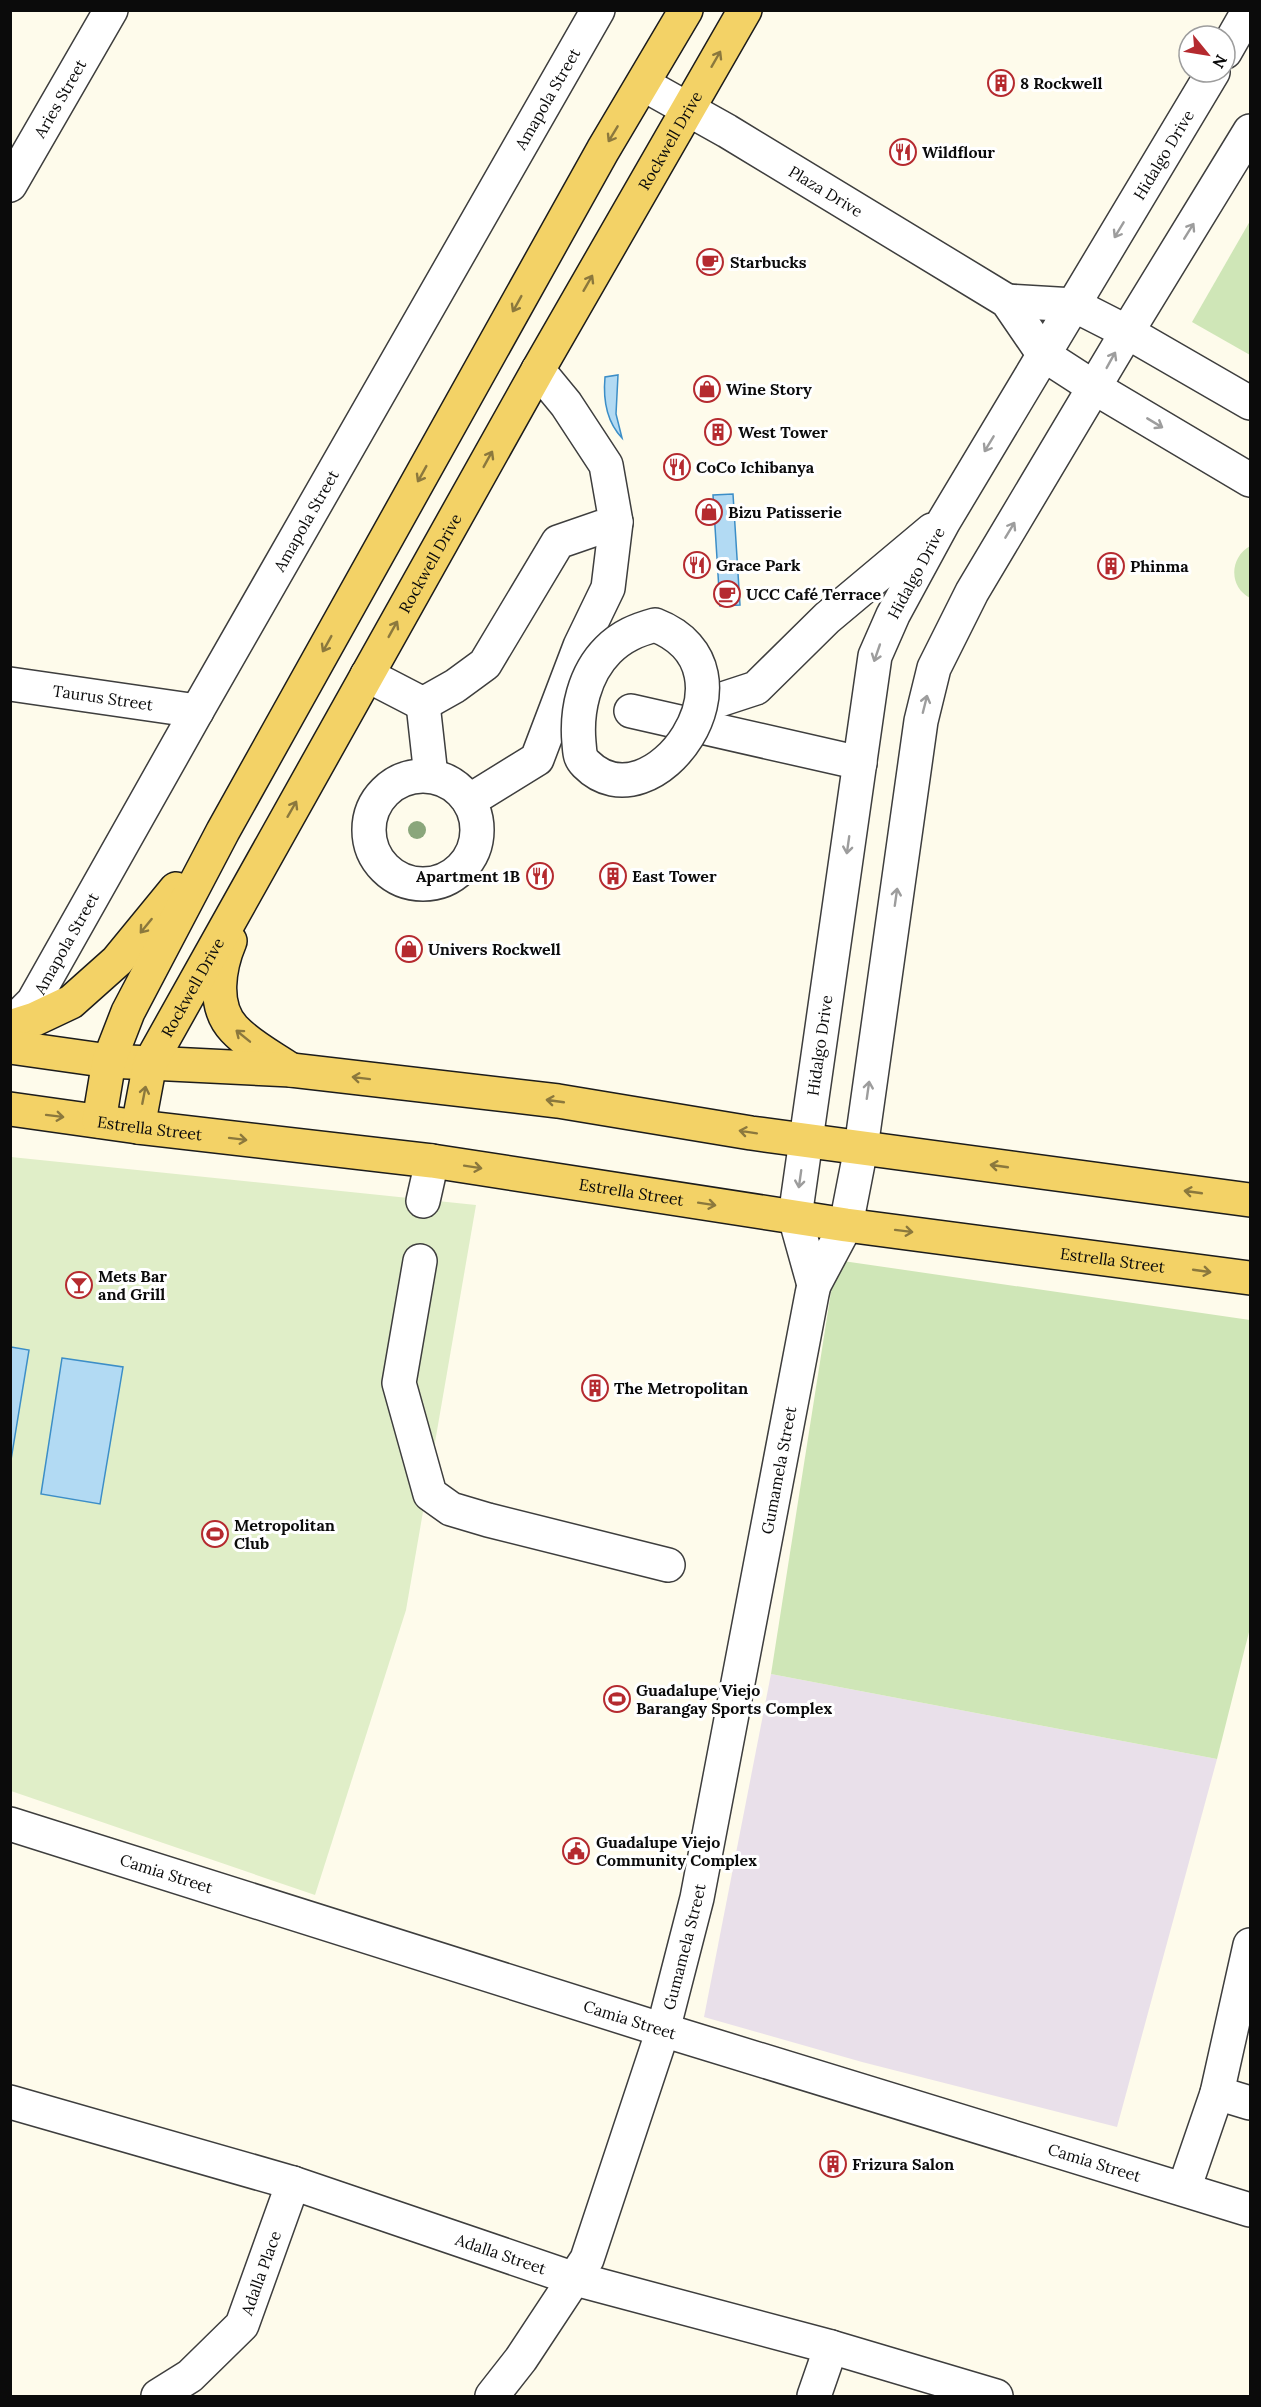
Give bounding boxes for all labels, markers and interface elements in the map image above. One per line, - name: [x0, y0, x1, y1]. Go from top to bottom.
- north arrow: [1177, 24, 1237, 84]
- street label: Amapola Street: [510, 44, 585, 154]
- one-way arrow: [711, 51, 723, 68]
- text: N: [1208, 51, 1232, 72]
- street label: Aries Street: [29, 55, 91, 142]
- building icon: 8 Rockwell: [986, 68, 1016, 98]
- place label: 8 Rockwell: [1020, 73, 1102, 93]
- street label: Rockwell Drive: [634, 87, 706, 194]
- street label: Hidalgo Drive: [1129, 106, 1198, 203]
- one-way arrow: [606, 125, 618, 142]
- restaurant icon: Wildflour: [888, 137, 918, 167]
- place label: Wildflour: [922, 142, 995, 162]
- street label: Plaza Drive: [785, 161, 867, 221]
- one-way arrow: [1112, 221, 1124, 238]
- one-way arrow: [1184, 223, 1196, 240]
- cafe icon: Starbucks: [695, 247, 725, 277]
- place label: Starbucks: [730, 252, 807, 272]
- one-way arrow: [582, 275, 594, 292]
- one-way arrow: [511, 295, 523, 312]
- one-way arrow: [1105, 352, 1117, 369]
- shop icon: Wine Story: [692, 374, 722, 404]
- place label: Wine Story: [726, 379, 812, 399]
- building icon: West Tower: [703, 417, 733, 447]
- one-way arrow: [1146, 417, 1163, 429]
- place label: West Tower: [738, 422, 828, 442]
- one-way arrow: [983, 435, 995, 452]
- one-way arrow: [482, 451, 494, 468]
- restaurant icon: CoCo Ichibanya: [662, 452, 692, 482]
- place label: CoCo Ichibanya: [696, 457, 815, 477]
- street label: Amapola Street: [269, 465, 343, 576]
- one-way arrow: [416, 465, 428, 482]
- shop icon: Bizu Patisserie: [694, 497, 724, 527]
- place label: Bizu Patisserie: [728, 502, 842, 522]
- street label: Rockwell Drive: [394, 510, 466, 616]
- one-way arrow: [1004, 522, 1016, 539]
- street label: Hidalgo Drive: [883, 523, 949, 622]
- restaurant icon: Grace Park: [682, 550, 712, 580]
- building icon: Phinma: [1096, 551, 1126, 581]
- place label: Grace Park: [716, 555, 801, 575]
- place label: Phinma: [1130, 556, 1189, 576]
- cafe icon: UCC Café Terrace: [712, 579, 742, 609]
- place label: UCC Café Terrace: [746, 584, 881, 604]
- one-way arrow: [387, 621, 399, 638]
- one-way arrow: [321, 635, 332, 653]
- one-way arrow: [871, 643, 882, 662]
- street label: Taurus Street: [52, 680, 155, 715]
- one-way arrow: [920, 695, 931, 714]
- one-way arrow: [286, 801, 298, 818]
- one-way arrow: [843, 835, 854, 855]
- restaurant icon: Apartment 1B: [525, 861, 555, 891]
- building icon: East Tower: [598, 861, 628, 891]
- place label: Apartment 1B: [416, 866, 520, 886]
- place label: East Tower: [632, 866, 717, 886]
- street label: Amapola Street: [29, 888, 103, 999]
- one-way arrow: [890, 888, 901, 907]
- one-way arrow: [140, 917, 153, 933]
- street label: Rockwell Drive: [157, 934, 228, 1040]
- shop icon: Univers Rockwell: [394, 934, 424, 964]
- place label: Univers Rockwell: [428, 939, 561, 959]
- street label: Hidalgo Drive: [802, 993, 837, 1097]
- one-way arrow: [235, 1030, 251, 1043]
- one-way arrow: [352, 1072, 372, 1083]
- one-way arrow: [863, 1081, 874, 1100]
- one-way arrow: [139, 1086, 150, 1106]
- one-way arrow: [546, 1095, 565, 1106]
- one-way arrow: [44, 1110, 64, 1121]
- street label: Estrella Street: [96, 1111, 204, 1144]
- one-way arrow: [738, 1126, 758, 1137]
- one-way arrow: [227, 1133, 247, 1144]
- one-way arrow: [990, 1161, 1010, 1172]
- one-way arrow: [463, 1162, 483, 1173]
- one-way arrow: [795, 1168, 806, 1188]
- street label: Estrella Street: [578, 1174, 686, 1210]
- one-way arrow: [1183, 1187, 1203, 1198]
- one-way arrow: [697, 1198, 717, 1209]
- one-way arrow: [894, 1226, 914, 1237]
- street label: Estrella Street: [1059, 1243, 1167, 1277]
- place label: Mets Bar and Grill: [98, 1266, 167, 1304]
- one-way arrow: [1191, 1266, 1211, 1277]
- bar icon: Mets Bar and Grill: [64, 1270, 94, 1300]
- building icon: The Metropolitan: [580, 1373, 610, 1403]
- place label: The Metropolitan: [614, 1378, 748, 1398]
- street label: Gumamela Street: [757, 1404, 801, 1536]
- place label: Metropolitan Club: [234, 1515, 335, 1553]
- sports icon: Metropolitan Club: [200, 1519, 230, 1549]
- place label: Guadalupe Viejo Barangay Sports Complex: [636, 1680, 832, 1718]
- sports icon: Guadalupe Viejo Barangay Sports Complex: [602, 1684, 632, 1714]
- place label: Guadalupe Viejo Community Complex: [596, 1832, 757, 1870]
- public building icon: Guadalupe Viejo Community Complex: [561, 1836, 591, 1866]
- street label: Camia Street: [118, 1849, 216, 1898]
- street label: Gumamela Street: [659, 1881, 710, 2012]
- street label: Camia Street: [581, 1996, 679, 2044]
- street label: Camia Street: [1046, 2139, 1144, 2186]
- building icon: Frizura Salon: [818, 2149, 848, 2179]
- place label: Frizura Salon: [852, 2154, 954, 2174]
- street label: Adalla Place: [236, 2228, 285, 2319]
- street label: Adalla Street: [452, 2229, 550, 2279]

